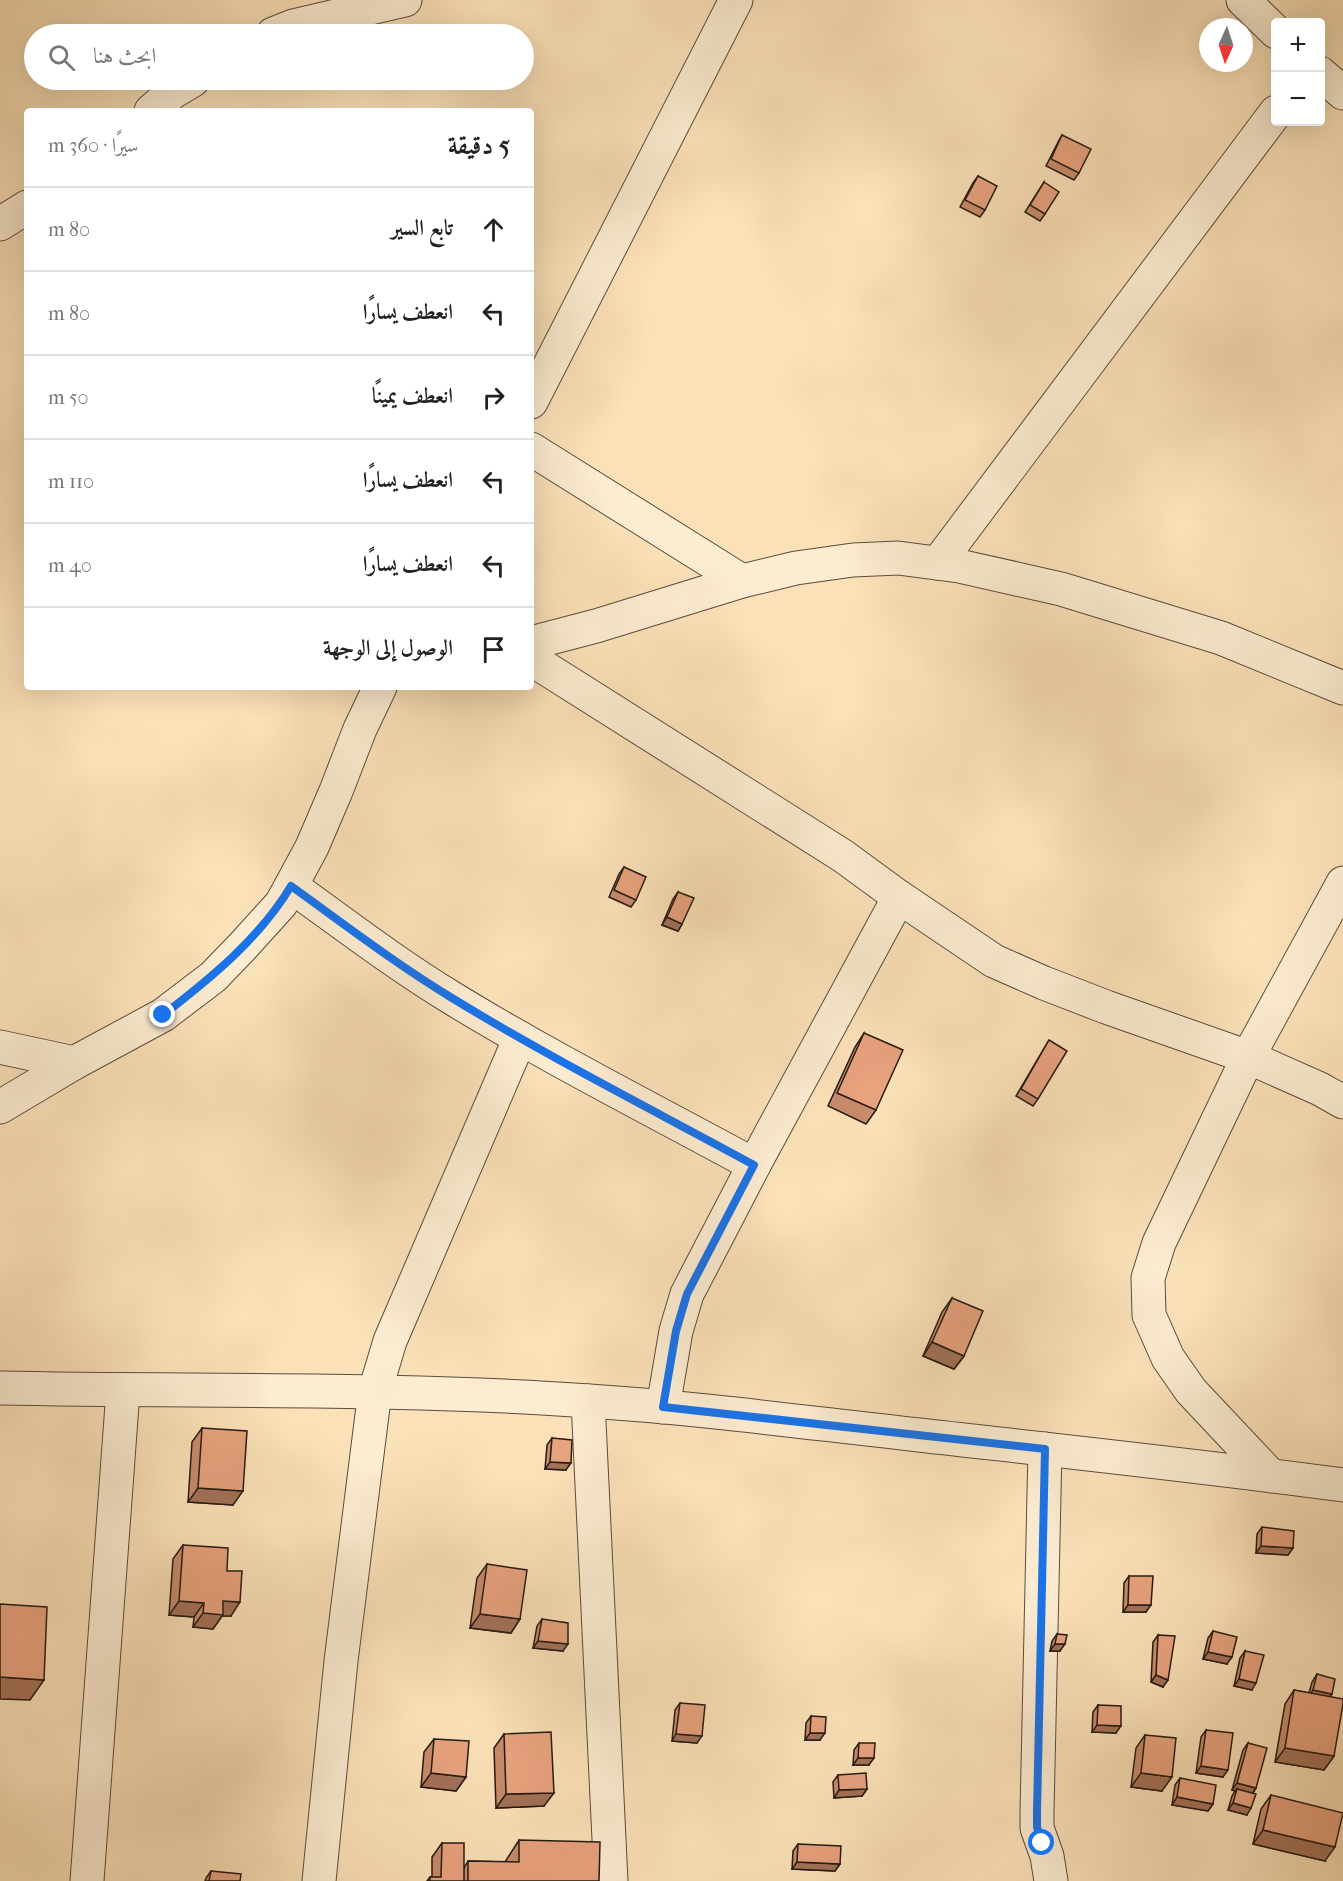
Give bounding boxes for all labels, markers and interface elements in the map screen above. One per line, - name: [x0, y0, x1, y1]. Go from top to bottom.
- north arrow: [1199, 18, 1253, 72]
- map controls: [1271, 18, 1325, 126]
- button: +: [1271, 18, 1325, 72]
- search box: [24, 24, 534, 90]
- icon: search: [45, 41, 78, 74]
- text: ابحث هنا: [93, 43, 156, 69]
- button: −: [1271, 72, 1325, 126]
- text: 5 دقيقة: [448, 130, 510, 161]
- text: سيرًا · 360 m: [48, 134, 138, 157]
- icon: ahead: [477, 213, 510, 246]
- text: تابع السير: [391, 215, 453, 241]
- text: 80 m: [48, 218, 90, 241]
- icon: left: [477, 297, 510, 330]
- text: انعطف يسارًا: [363, 299, 453, 325]
- text: 80 m: [48, 302, 90, 325]
- icon: right: [477, 381, 510, 414]
- text: انعطف يمينًا: [372, 383, 453, 409]
- text: 50 m: [48, 386, 89, 409]
- icon: left: [477, 465, 510, 498]
- text: انعطف يسارًا: [363, 467, 453, 493]
- text: 110 m: [48, 470, 94, 493]
- icon: left: [477, 549, 510, 582]
- text: انعطف يسارًا: [363, 551, 453, 577]
- text: 40 m: [48, 554, 92, 577]
- icon: arrive: [477, 633, 510, 666]
- text: الوصول إلى الوجهة: [323, 635, 453, 661]
- route end: [149, 1001, 175, 1027]
- route start: [1028, 1829, 1054, 1855]

